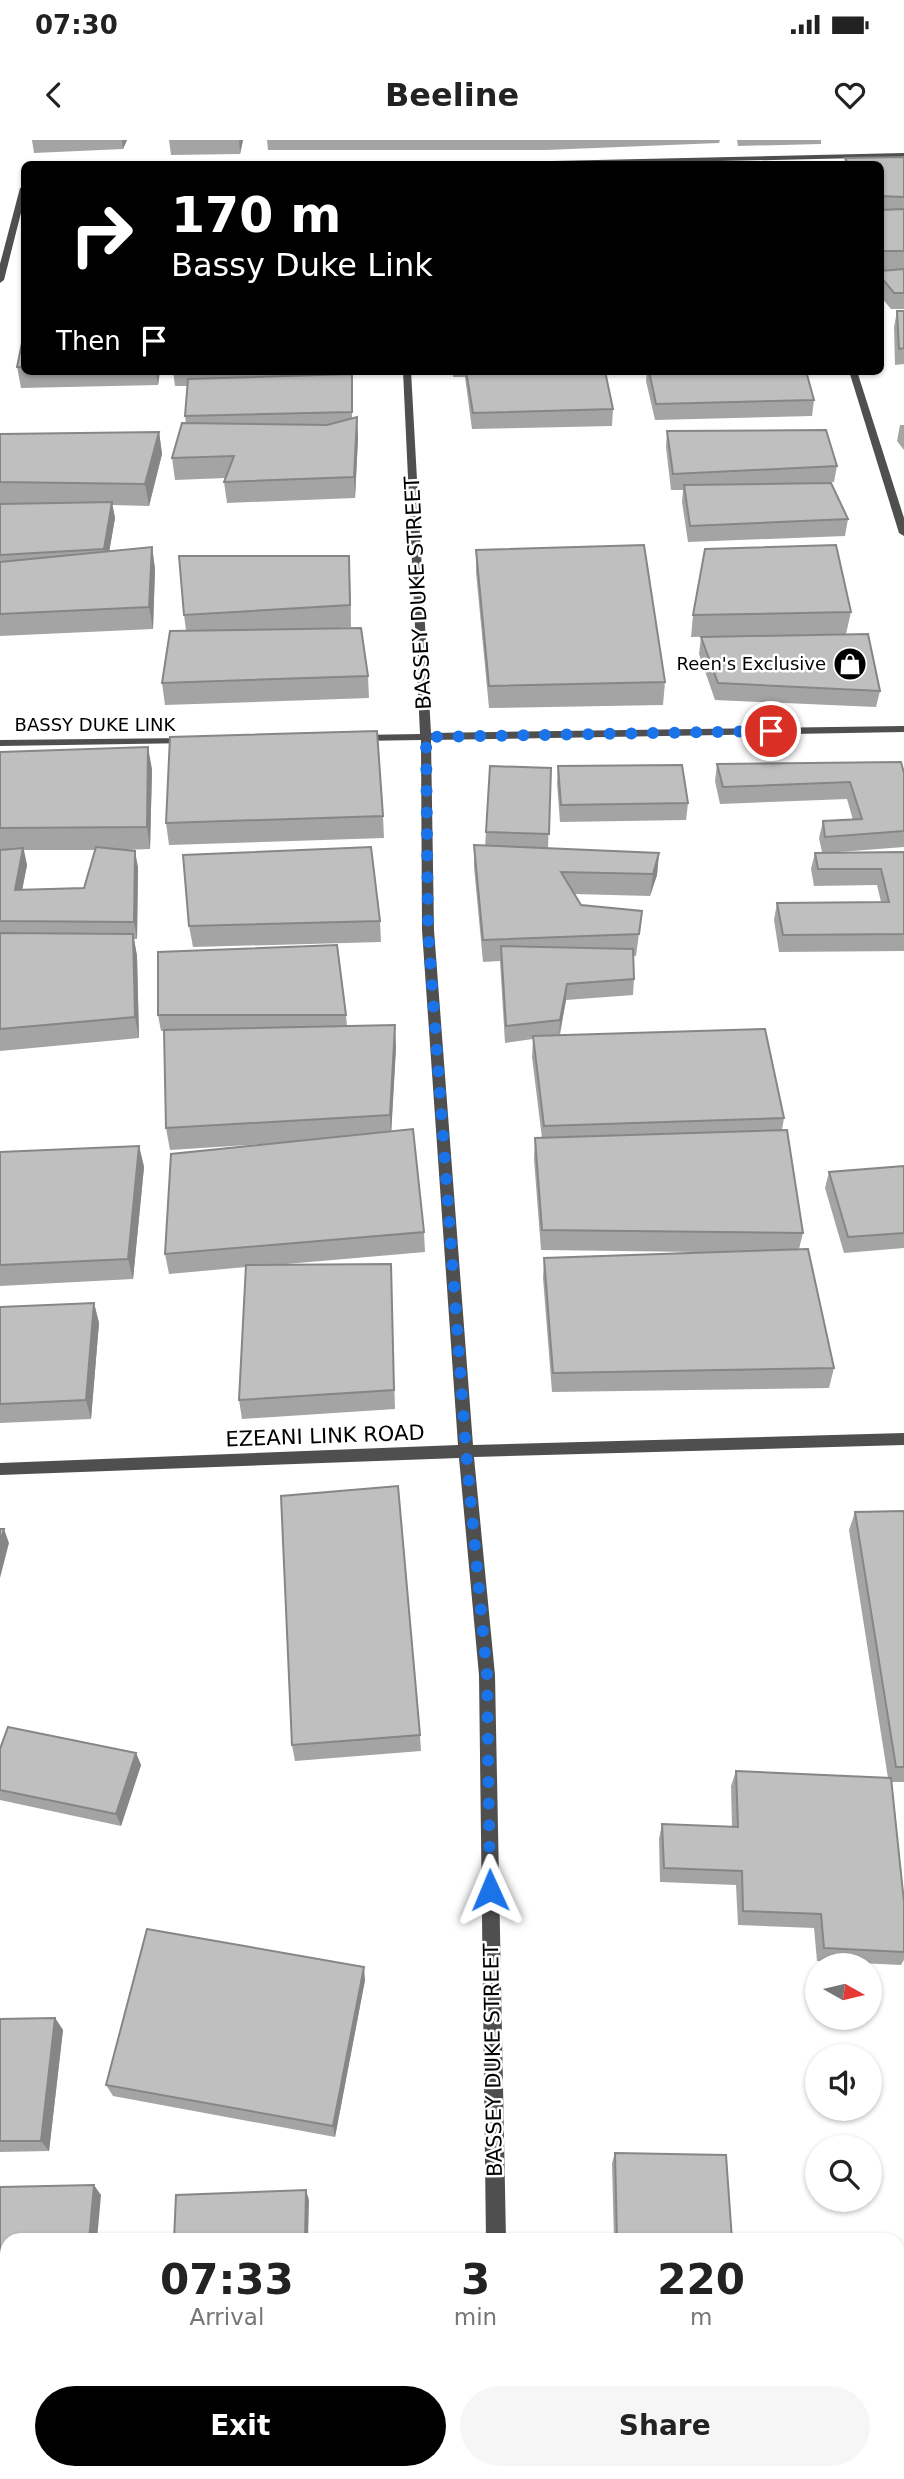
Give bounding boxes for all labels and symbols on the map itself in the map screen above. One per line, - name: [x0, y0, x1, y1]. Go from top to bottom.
- street label: BASSEY DUKE STREET: [400, 476, 436, 710]
- shop icon: Reen's Exclusive: [831, 645, 869, 683]
- place label: Reen's Exclusive: [677, 653, 826, 674]
- pin: [741, 701, 801, 761]
- street label: BASSY DUKE LINK: [15, 714, 177, 735]
- street label: EZEANI LINK ROAD: [225, 1421, 425, 1451]
- position arrow: [453, 1853, 527, 1927]
- street label: BASSEY DUKE STREET: [479, 1943, 507, 2177]
- north arrow: [805, 1953, 882, 2030]

